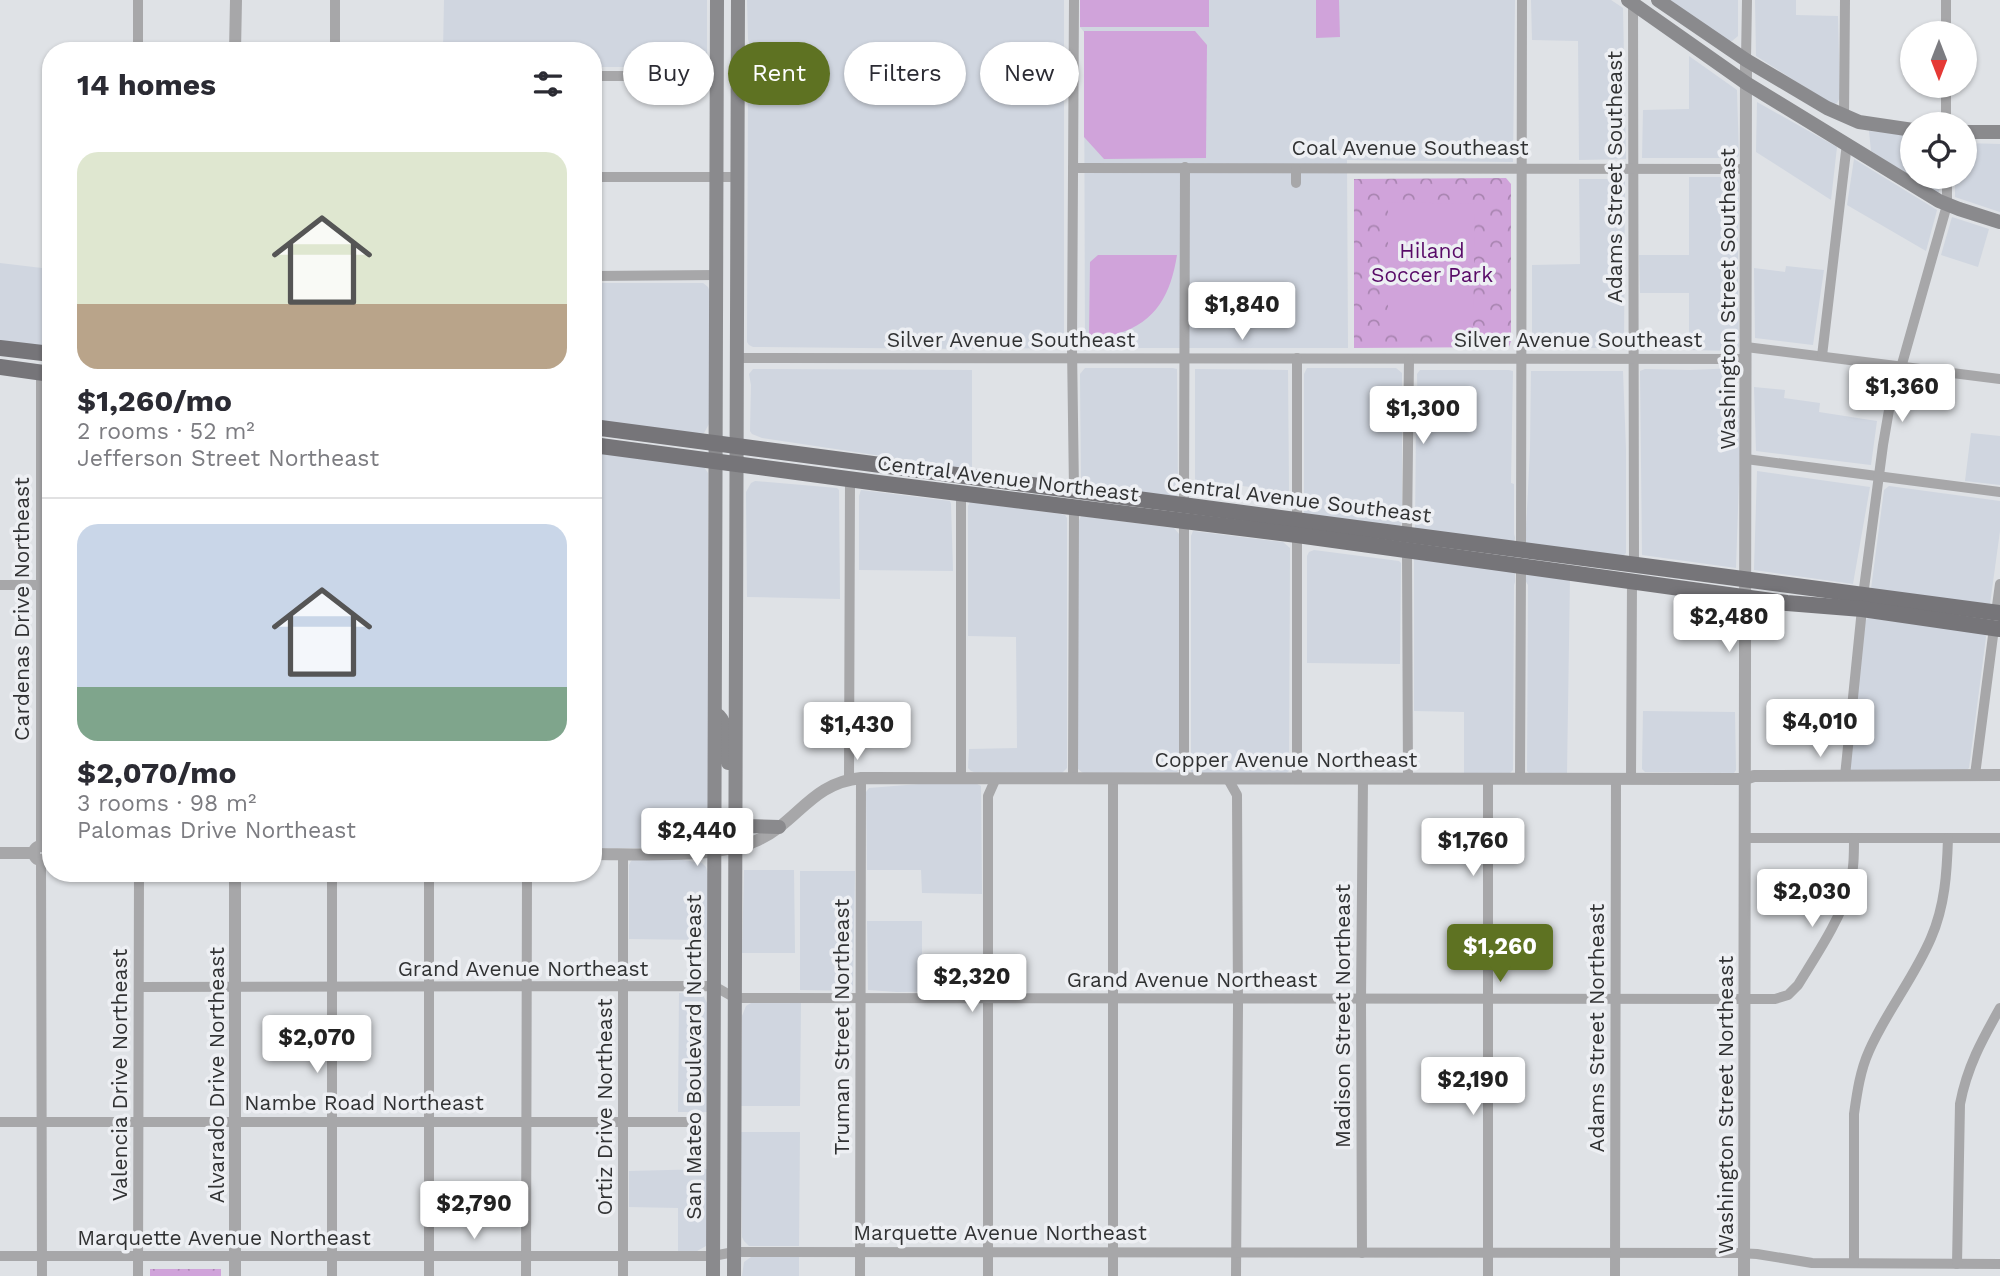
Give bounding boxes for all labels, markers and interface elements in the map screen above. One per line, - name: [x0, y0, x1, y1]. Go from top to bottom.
- north arrow: [1900, 21, 1978, 98]
- map controls: [1900, 21, 1977, 189]
- chip: Buy: [623, 42, 714, 105]
- chip: Rent: [728, 42, 830, 105]
- chip: Filters: [844, 42, 966, 105]
- chip: New: [980, 42, 1079, 105]
- street label: Adams Street Southeast: [1602, 51, 1627, 303]
- icon: filters: [529, 65, 567, 103]
- text: 14 homes: [77, 67, 216, 102]
- button: locate: [1900, 112, 1977, 189]
- street label: Coal Avenue Southeast: [1291, 135, 1529, 160]
- street label: Washington Street Southeast: [1715, 148, 1740, 450]
- icon: home: [259, 197, 385, 323]
- park label: Hiland Soccer Park: [1371, 238, 1493, 287]
- pin: $1,840: [1185, 282, 1299, 342]
- text: $1,840: [1204, 291, 1280, 318]
- street label: Silver Avenue Southeast: [887, 327, 1135, 352]
- street label: Silver Avenue Southeast: [1454, 327, 1702, 352]
- pin: $1,360: [1845, 364, 1959, 424]
- text: $1,360: [1865, 373, 1939, 400]
- text: $1,260/mo: [77, 383, 232, 418]
- pin: $1,300: [1366, 386, 1480, 446]
- text: $1,300: [1386, 395, 1460, 422]
- text: 2 rooms · 52 m²: [77, 418, 255, 445]
- text: Jefferson Street Northeast: [77, 445, 379, 472]
- street label: Central Avenue Northeast: [876, 450, 1140, 506]
- street label: Central Avenue Southeast: [1165, 470, 1433, 528]
- street label: Cardenas Drive Northeast: [9, 477, 34, 741]
- icon: home: [259, 569, 385, 695]
- pin: $2,480: [1672, 594, 1786, 654]
- text: $2,480: [1689, 603, 1769, 630]
- pin: $4,010: [1763, 700, 1877, 759]
- pin: $1,430: [800, 702, 914, 762]
- text: $4,010: [1782, 708, 1858, 735]
- text: $1,430: [820, 711, 894, 738]
- street label: Copper Avenue Northeast: [1155, 747, 1418, 772]
- text: $2,070/mo: [77, 755, 236, 790]
- text: 3 rooms · 98 m²: [77, 790, 256, 817]
- pin: $2,440: [640, 808, 754, 868]
- text: Palomas Drive Northeast: [77, 817, 356, 844]
- text: $2,440: [657, 817, 737, 844]
- pin: $1,760: [1416, 818, 1530, 878]
- text: $1,760: [1437, 827, 1509, 854]
- pin: $2,030: [1755, 870, 1869, 929]
- text: $2,030: [1773, 878, 1851, 905]
- street label: Madison Street Northeast: [1330, 884, 1355, 1148]
- street label: San Mateo Boulevard Northeast: [681, 894, 706, 1220]
- street label: Truman Street Northeast: [829, 898, 854, 1155]
- street label: Adams Street Northeast: [1584, 903, 1609, 1152]
- pin: $1,260: [1443, 925, 1557, 984]
- text: $1,260: [1463, 933, 1537, 960]
- street label: Alvarado Drive Northeast: [204, 947, 229, 1203]
- street label: Valencia Drive Northeast: [107, 949, 132, 1201]
- pin: $2,320: [915, 954, 1029, 1014]
- street label: Grand Avenue Northeast: [398, 956, 649, 981]
- street label: Washington Street Northeast: [1713, 956, 1738, 1254]
- text: $2,320: [933, 963, 1011, 990]
- street label: Grand Avenue Northeast: [1067, 967, 1318, 992]
- street label: Ortiz Drive Northeast: [592, 998, 617, 1216]
- pin: $2,070: [260, 1016, 374, 1075]
- text: $2,070: [278, 1024, 356, 1051]
- pin: $2,190: [1416, 1058, 1530, 1117]
- text: $2,190: [1437, 1066, 1509, 1093]
- street label: Nambe Road Northeast: [244, 1090, 484, 1115]
- pin: $2,790: [417, 1182, 531, 1241]
- text: $2,790: [436, 1190, 512, 1217]
- street label: Marquette Avenue Northeast: [853, 1220, 1147, 1245]
- street label: Marquette Avenue Northeast: [77, 1225, 371, 1250]

